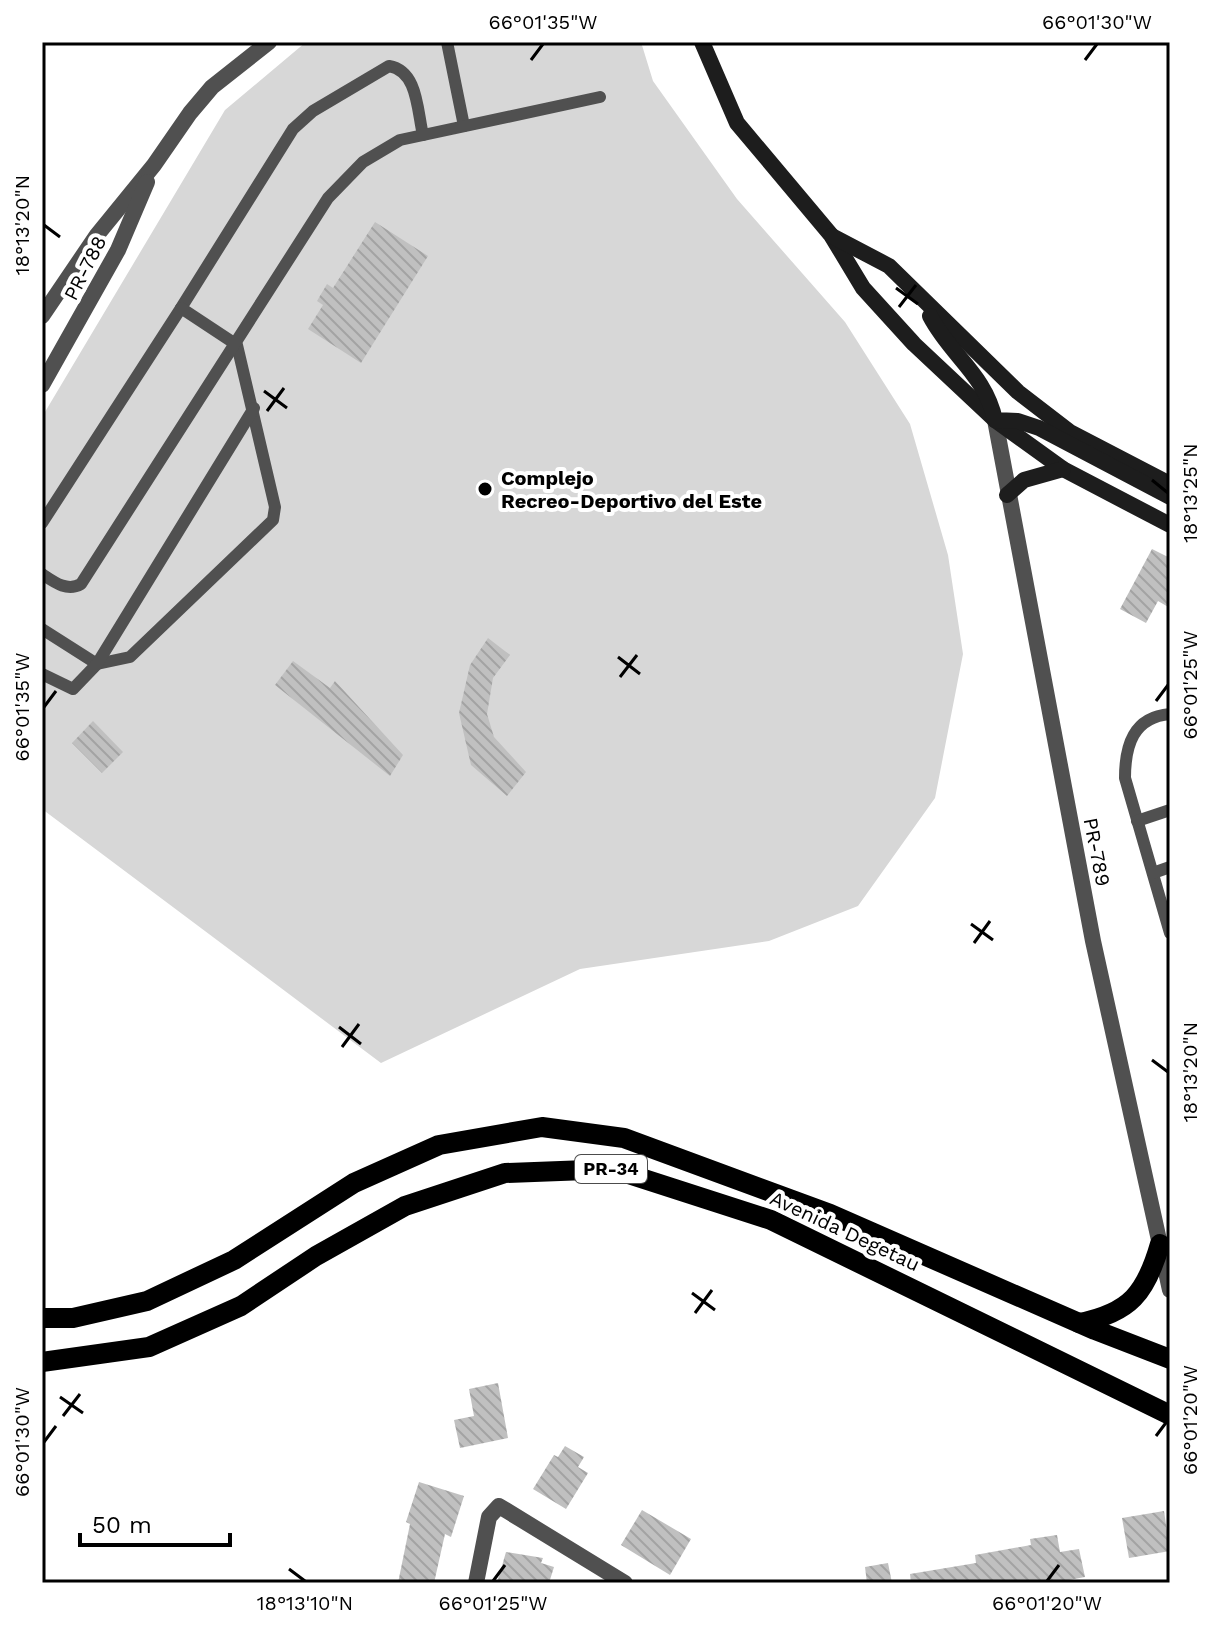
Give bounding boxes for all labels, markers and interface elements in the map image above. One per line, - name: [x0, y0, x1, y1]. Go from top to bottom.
- text: 66°01'35"W: [488, 10, 598, 34]
- text: 66°01'30"W: [1042, 10, 1152, 34]
- text: 18°13'20"N: [10, 175, 34, 275]
- street label: PR-788: [59, 232, 111, 304]
- text: 18°13'25"N: [1178, 443, 1202, 543]
- place label: Complejo Recreo-Deportivo del Este: [501, 466, 762, 513]
- marker: Complejo Recreo-Deportivo del Este: [476, 480, 494, 498]
- text: 66°01'25"W: [1178, 630, 1202, 740]
- text: 66°01'35"W: [10, 652, 34, 762]
- street label: PR-789: [1079, 816, 1115, 888]
- text: 18°13'20"N: [1178, 1022, 1202, 1122]
- road number: PR-34: [575, 1155, 647, 1183]
- street label: Avenida Degetau: [766, 1186, 924, 1276]
- text: 66°01'20"W: [1178, 1365, 1202, 1475]
- text: 66°01'30"W: [10, 1387, 34, 1497]
- scale bar: [80, 1497, 230, 1547]
- text: 50 m: [92, 1511, 152, 1539]
- text: 18°13'10"N: [257, 1591, 353, 1615]
- text: 66°01'25"W: [438, 1591, 548, 1615]
- text: 66°01'20"W: [992, 1591, 1102, 1615]

